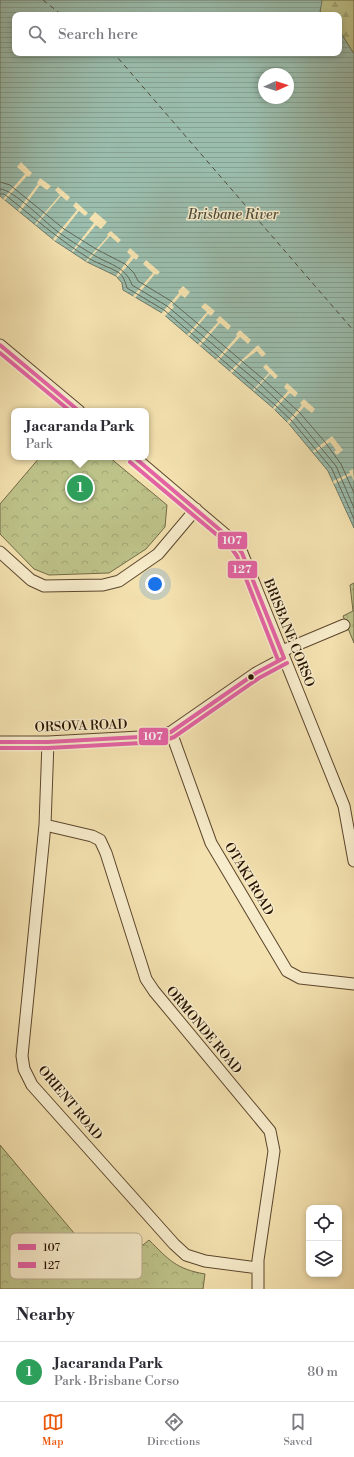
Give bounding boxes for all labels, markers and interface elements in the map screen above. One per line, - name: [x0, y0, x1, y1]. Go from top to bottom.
- search box: [12, 12, 342, 56]
- icon: search: [26, 23, 48, 45]
- text: Search here: [58, 25, 138, 44]
- north arrow: [258, 68, 294, 104]
- water label: Brisbane River: [186, 206, 280, 224]
- popup: [11, 408, 149, 460]
- text: Jacaranda Park: [25, 417, 135, 436]
- text: Park: [25, 436, 52, 452]
- pin: 1: [67, 473, 93, 503]
- line badge: 107: [217, 531, 248, 550]
- text: 107: [222, 534, 242, 548]
- line badge: 127: [227, 560, 258, 579]
- text: 127: [233, 563, 252, 577]
- your location: [145, 574, 165, 594]
- street label: BRISBANE CORSO: [260, 576, 318, 689]
- unlabelled marker: [246, 672, 256, 682]
- street label: ORSOVA ROAD: [34, 716, 128, 736]
- line badge: 107: [138, 727, 169, 746]
- text: 107: [143, 730, 163, 744]
- street label: OTAKI ROAD: [221, 840, 277, 918]
- street label: ORMONDE ROAD: [163, 983, 245, 1077]
- street label: ORIENT ROAD: [34, 1063, 106, 1143]
- map controls: [306, 1205, 342, 1277]
- button: locate: [306, 1205, 342, 1241]
- legend: [10, 1233, 142, 1279]
- text: 107: [43, 1241, 61, 1255]
- button: layers: [306, 1241, 342, 1277]
- text: 127: [43, 1259, 60, 1273]
- text: Nearby: [16, 1304, 75, 1326]
- text: Jacaranda Park: [54, 1354, 163, 1373]
- text: 1: [26, 1364, 32, 1380]
- text: 80 m: [307, 1364, 338, 1380]
- text: Park · Brisbane Corso: [54, 1373, 179, 1389]
- tab: Map: [42, 1411, 64, 1449]
- tab: Directions: [147, 1411, 200, 1449]
- tab: Saved: [283, 1411, 312, 1449]

